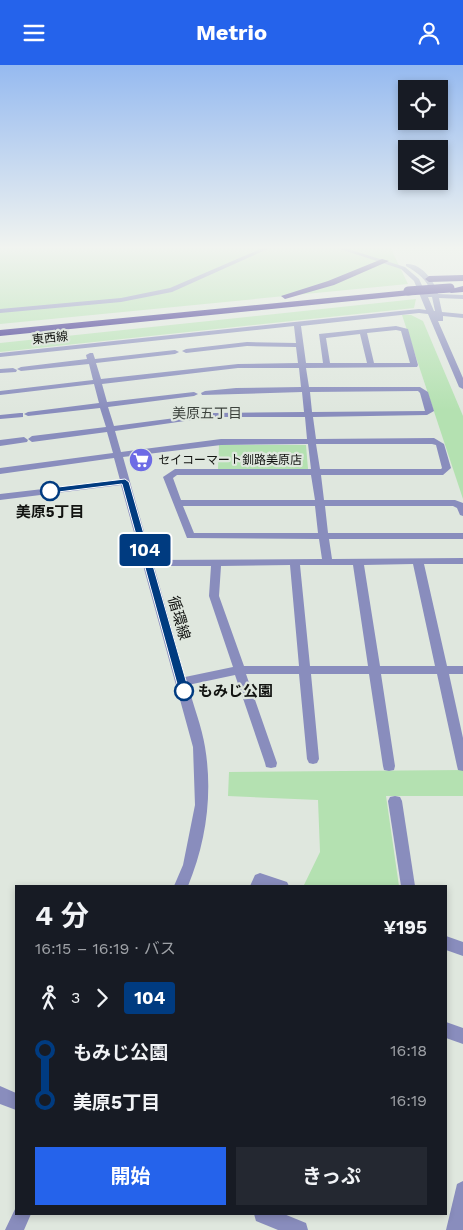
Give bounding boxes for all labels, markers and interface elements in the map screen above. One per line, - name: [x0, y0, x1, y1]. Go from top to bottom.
- icon: menu: [20, 19, 48, 47]
- icon: person: [415, 19, 443, 47]
- text: Metrio: [196, 20, 267, 45]
- map controls: [398, 80, 448, 190]
- button: locate: [398, 80, 448, 130]
- button: layers: [398, 140, 448, 190]
- street label: 東西線: [31, 329, 69, 347]
- district label: 美原五丁目: [172, 405, 242, 421]
- supermarket icon: セイコーマート釧路美原店: [128, 447, 154, 473]
- place label: セイコーマート釧路美原店: [158, 453, 302, 467]
- marker: 美原5丁目: [40, 481, 60, 501]
- place label: 美原5丁目: [16, 503, 84, 521]
- line badge: 104: [116, 534, 174, 566]
- text: 104: [130, 539, 160, 560]
- street label: 循環線: [164, 594, 194, 642]
- marker: もみじ公園: [174, 681, 194, 701]
- place label: もみじ公園: [198, 682, 273, 700]
- text: 4 分: [35, 899, 89, 932]
- text: ¥195: [383, 916, 427, 939]
- text: 16:15 – 16:19 · バス: [35, 939, 176, 958]
- icon: walk: [35, 984, 63, 1012]
- icon: forward: [88, 984, 116, 1012]
- text: 104: [134, 987, 165, 1008]
- text: 3: [71, 988, 80, 1007]
- text: もみじ公園: [73, 1041, 168, 1064]
- text: 16:18: [390, 1041, 427, 1060]
- text: 美原5丁目: [73, 1091, 160, 1114]
- text: 16:19: [390, 1091, 427, 1110]
- button: 開始: [35, 1147, 226, 1205]
- button: きっぷ: [236, 1147, 427, 1205]

